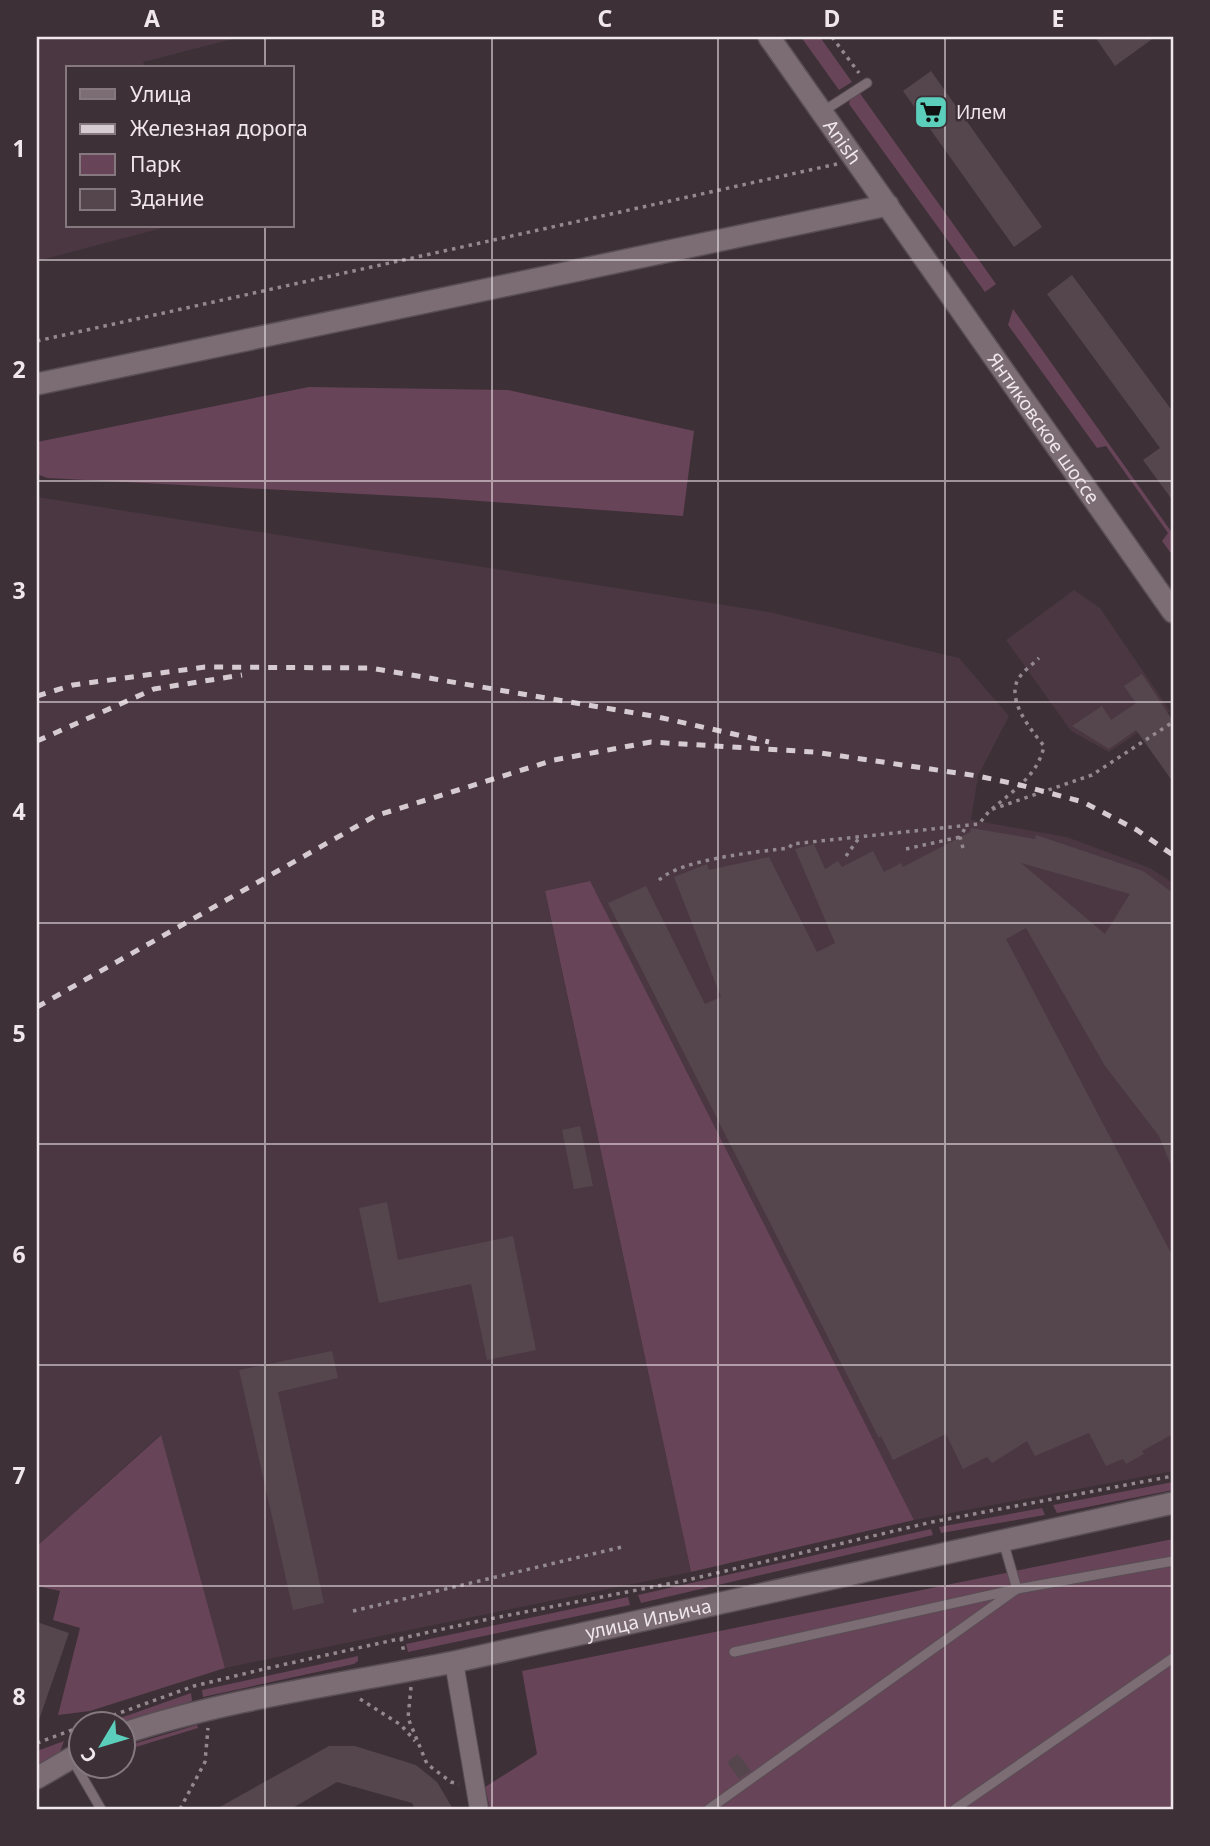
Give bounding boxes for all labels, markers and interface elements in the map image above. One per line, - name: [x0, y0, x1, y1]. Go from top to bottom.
- text: A: [144, 2, 160, 34]
- text: B: [370, 2, 386, 34]
- text: C: [598, 2, 613, 34]
- text: D: [824, 2, 840, 34]
- text: E: [1052, 2, 1064, 34]
- legend: [66, 66, 294, 228]
- text: Улица: [130, 80, 192, 108]
- supermarket icon: Илем: [912, 93, 950, 131]
- place label: Илем: [956, 99, 1007, 125]
- text: Железная дорога: [130, 114, 308, 142]
- street label: Anish: [818, 114, 868, 170]
- text: 1: [12, 132, 26, 164]
- text: Парк: [130, 150, 181, 178]
- text: Здание: [130, 184, 204, 212]
- street label: Янтиковское шоссе: [982, 347, 1106, 509]
- text: 2: [12, 353, 26, 385]
- text: 3: [12, 574, 26, 606]
- text: 4: [12, 795, 26, 827]
- text: 5: [12, 1017, 26, 1049]
- text: 6: [12, 1238, 26, 1270]
- text: 7: [12, 1459, 26, 1491]
- street label: улица Ильича: [583, 1592, 714, 1646]
- text: 8: [12, 1680, 26, 1712]
- north arrow: [66, 1710, 136, 1780]
- text: С: [75, 1743, 103, 1768]

